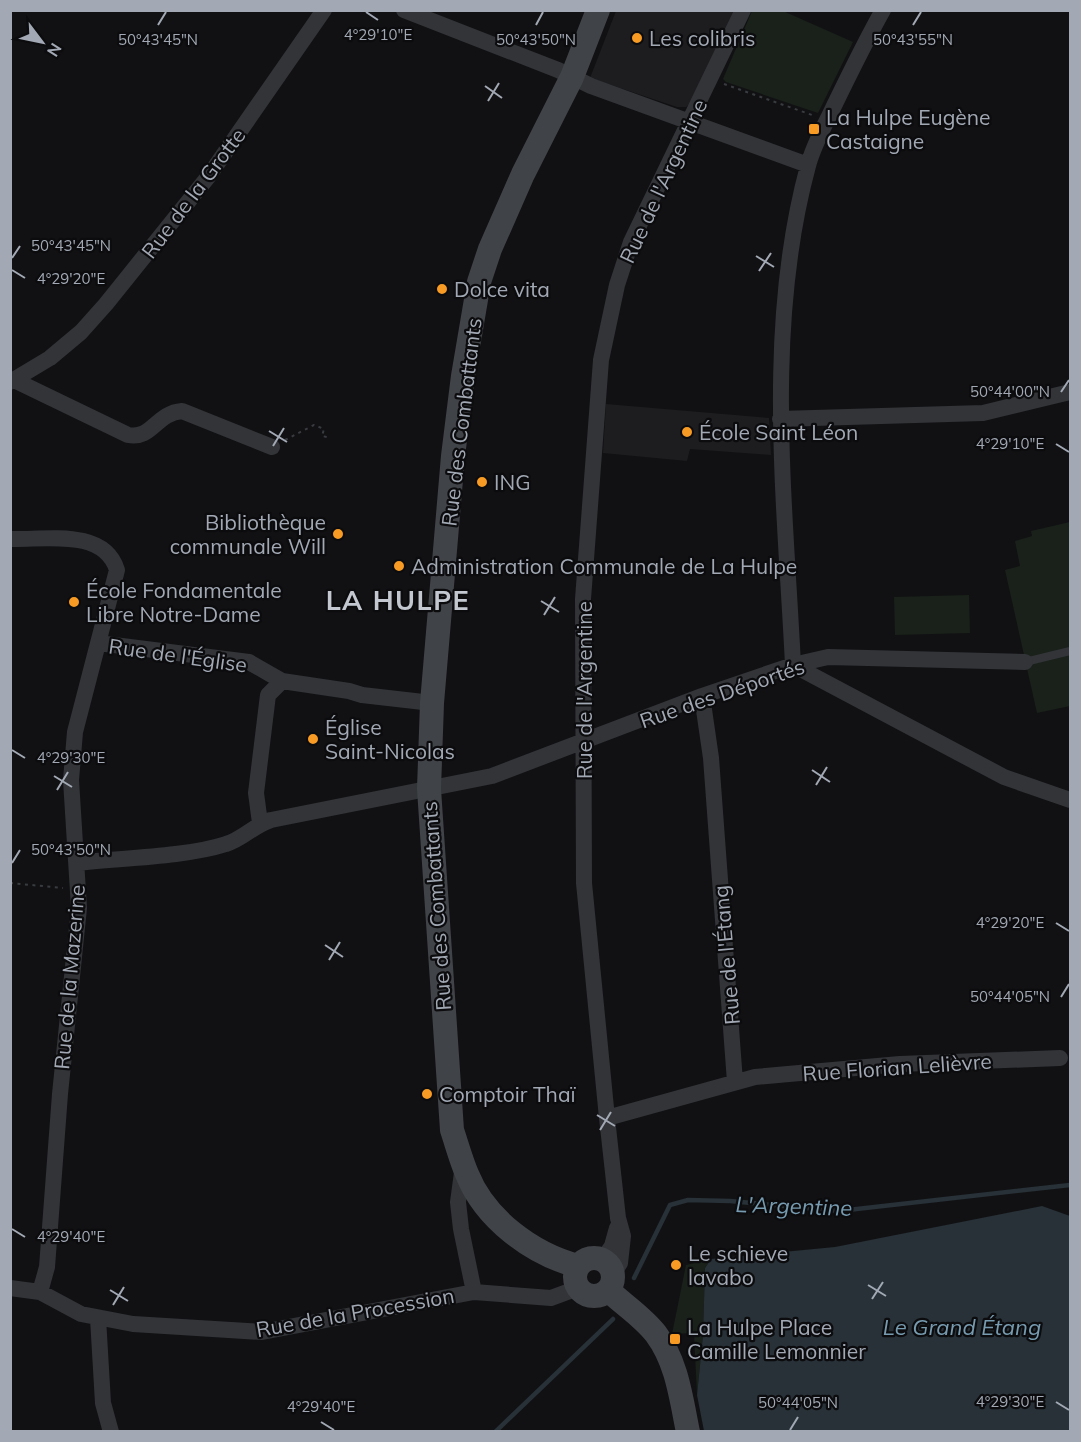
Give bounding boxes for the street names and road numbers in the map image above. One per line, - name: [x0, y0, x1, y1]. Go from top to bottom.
- street label: Rue de l'Argentine: [614, 95, 712, 267]
- street label: Rue de la Grotte: [135, 123, 251, 263]
- street label: Rue des Combattants: [435, 316, 487, 528]
- street label: Rue de l'Argentine: [571, 601, 597, 779]
- street label: Rue de l'Église: [107, 632, 249, 678]
- street label: Rue des Déportés: [636, 653, 808, 733]
- street label: Rue des Combattants: [416, 800, 456, 1012]
- street label: Rue de la Mazerine: [48, 884, 90, 1070]
- street label: Rue de l'Étang: [707, 884, 745, 1026]
- street label: Rue Florian Lelièvre: [802, 1047, 992, 1087]
- street label: Rue de la Procession: [254, 1282, 456, 1342]

